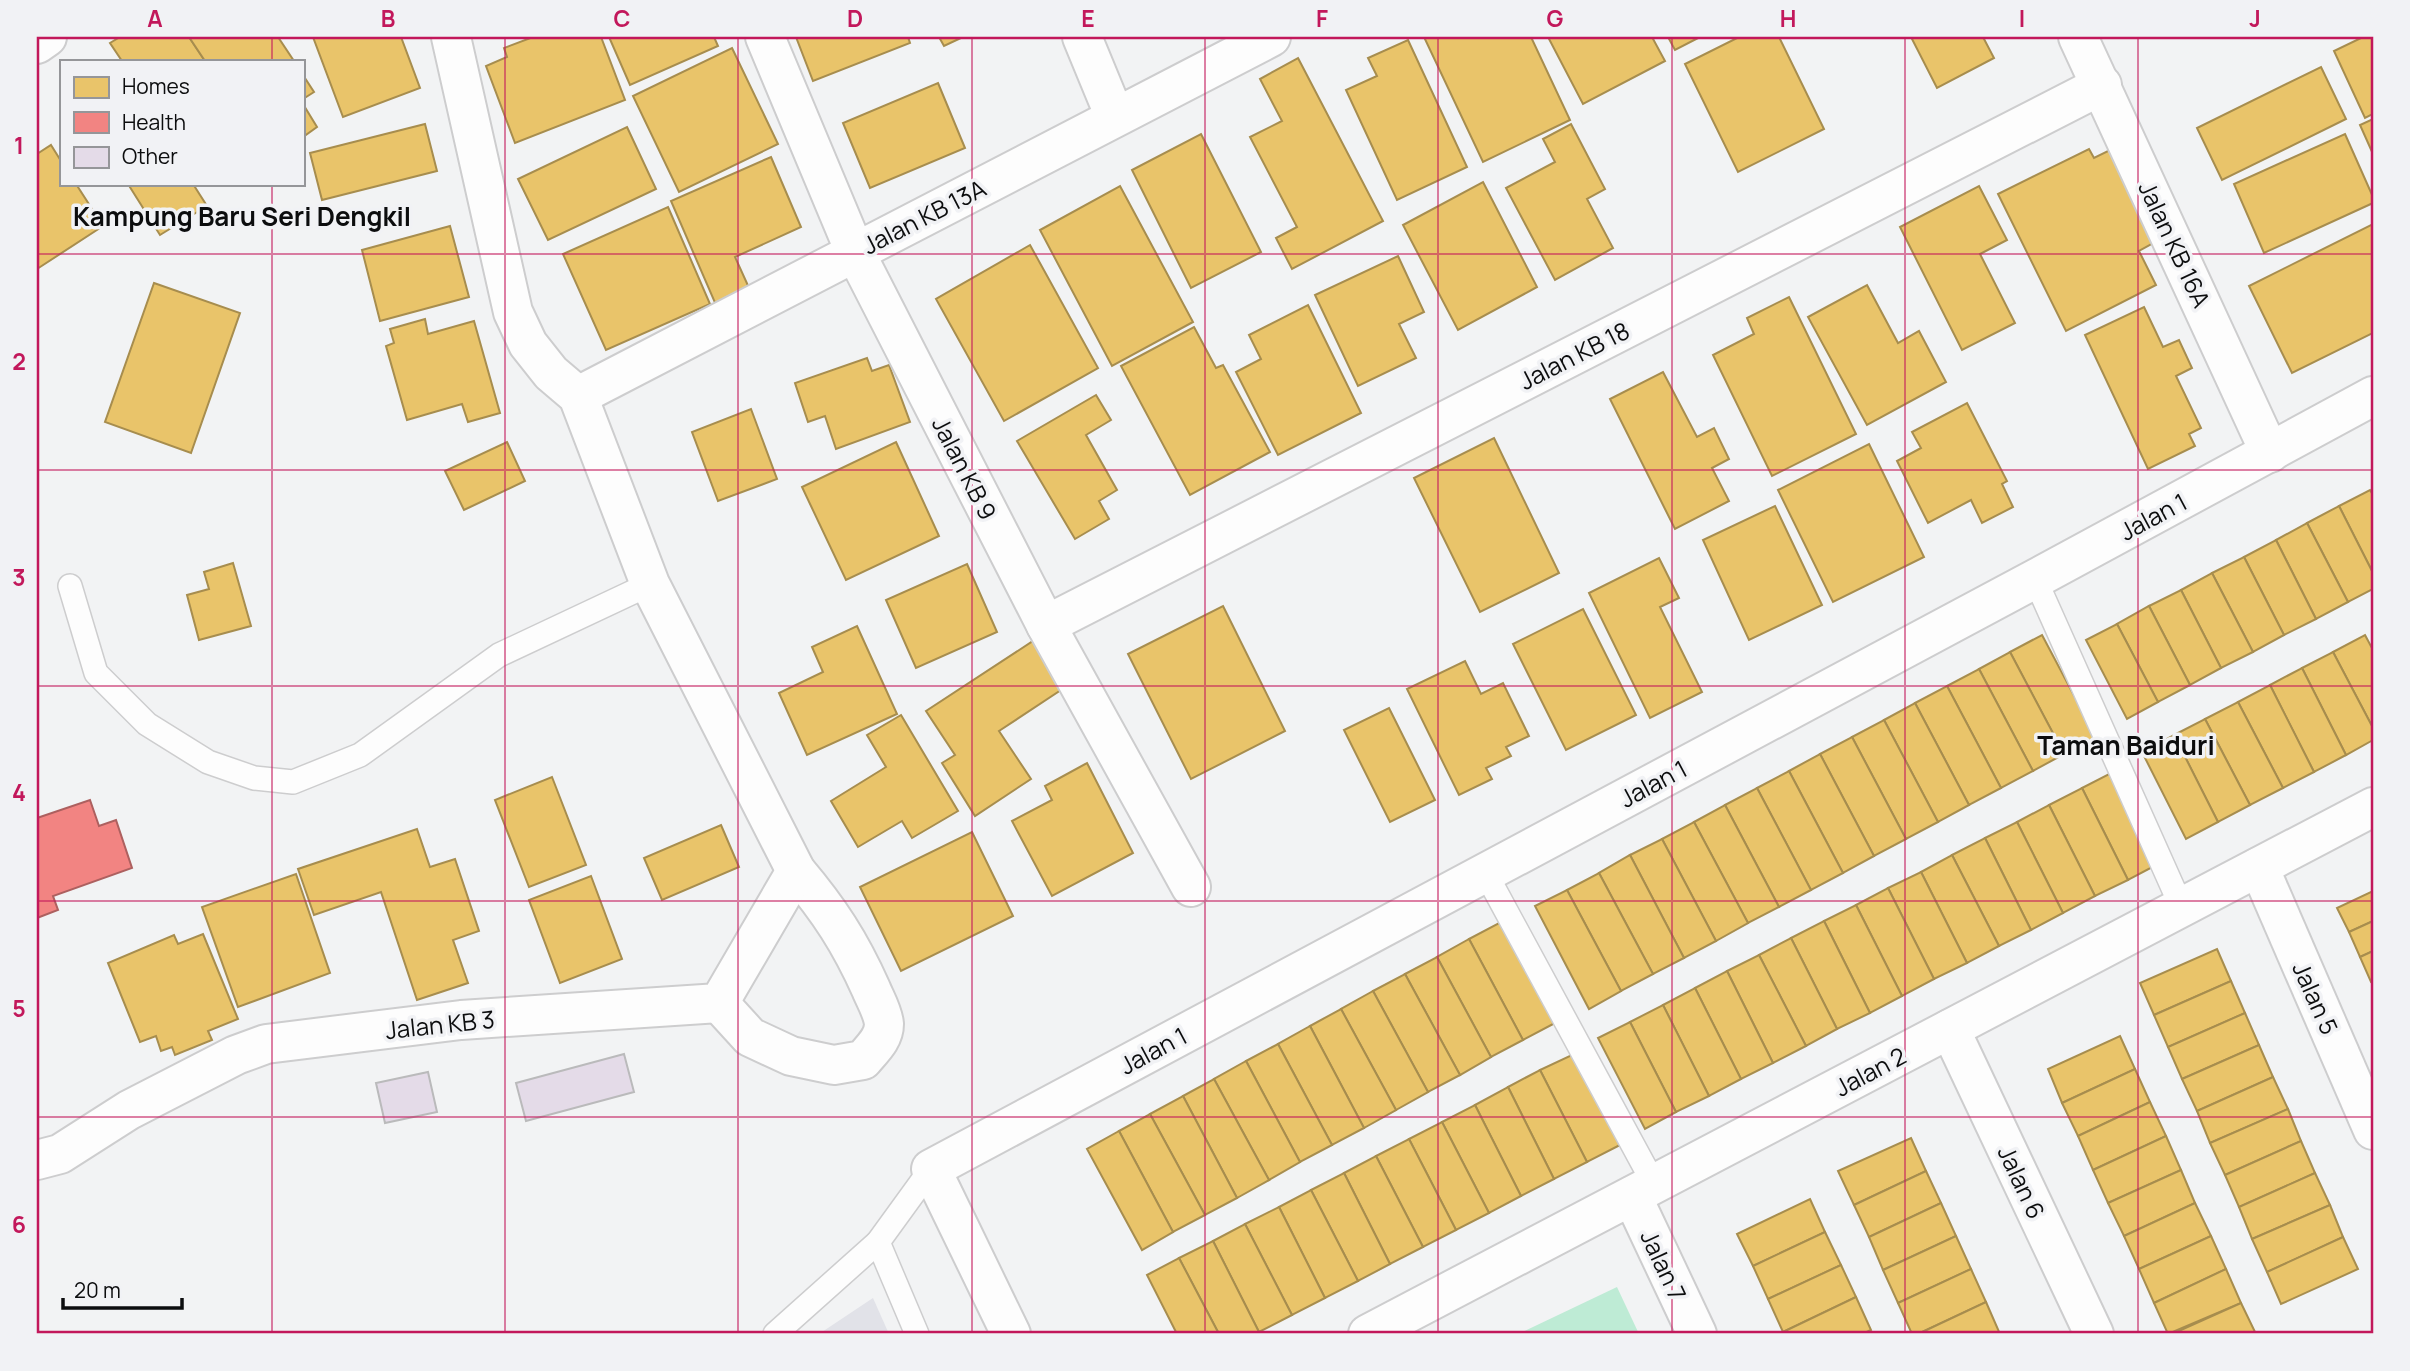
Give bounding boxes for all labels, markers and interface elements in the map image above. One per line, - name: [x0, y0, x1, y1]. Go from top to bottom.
- text: A: [147, 2, 163, 34]
- text: B: [381, 2, 395, 34]
- text: C: [614, 2, 631, 34]
- text: D: [847, 2, 863, 34]
- text: E: [1081, 2, 1095, 34]
- text: F: [1316, 2, 1328, 34]
- text: G: [1547, 2, 1564, 34]
- text: H: [1780, 2, 1796, 34]
- text: I: [2019, 2, 2025, 34]
- text: J: [2249, 2, 2261, 34]
- legend: [60, 60, 304, 186]
- text: Homes: [122, 72, 190, 100]
- text: Health: [122, 108, 186, 136]
- text: 1: [14, 129, 24, 161]
- text: Other: [122, 142, 178, 170]
- street label: Jalan KB 13A: [857, 171, 991, 261]
- street label: Jalan KB 16A: [2131, 176, 2219, 312]
- district label: Kampung Baru Seri Dengkil: [73, 198, 411, 234]
- street label: Jalan KB 18: [1513, 313, 1635, 397]
- text: 2: [12, 345, 26, 377]
- street label: Jalan KB 9: [925, 411, 1005, 525]
- street label: Jalan 1: [2114, 485, 2192, 547]
- text: 3: [12, 561, 26, 593]
- district label: Taman Baiduri: [2037, 727, 2215, 763]
- street label: Jalan 1: [1614, 752, 1692, 814]
- text: 4: [12, 776, 26, 808]
- street label: Jalan 5: [2285, 956, 2347, 1040]
- text: 5: [12, 992, 26, 1024]
- street label: Jalan KB 3: [384, 1002, 496, 1046]
- street label: Jalan 1: [1114, 1019, 1192, 1081]
- street label: Jalan 2: [1829, 1039, 1911, 1103]
- street label: Jalan 6: [1991, 1140, 2053, 1224]
- text: 6: [12, 1208, 26, 1240]
- street label: Jalan 7: [1633, 1224, 1695, 1306]
- scale bar: [63, 1266, 182, 1310]
- text: 20 m: [74, 1276, 121, 1304]

